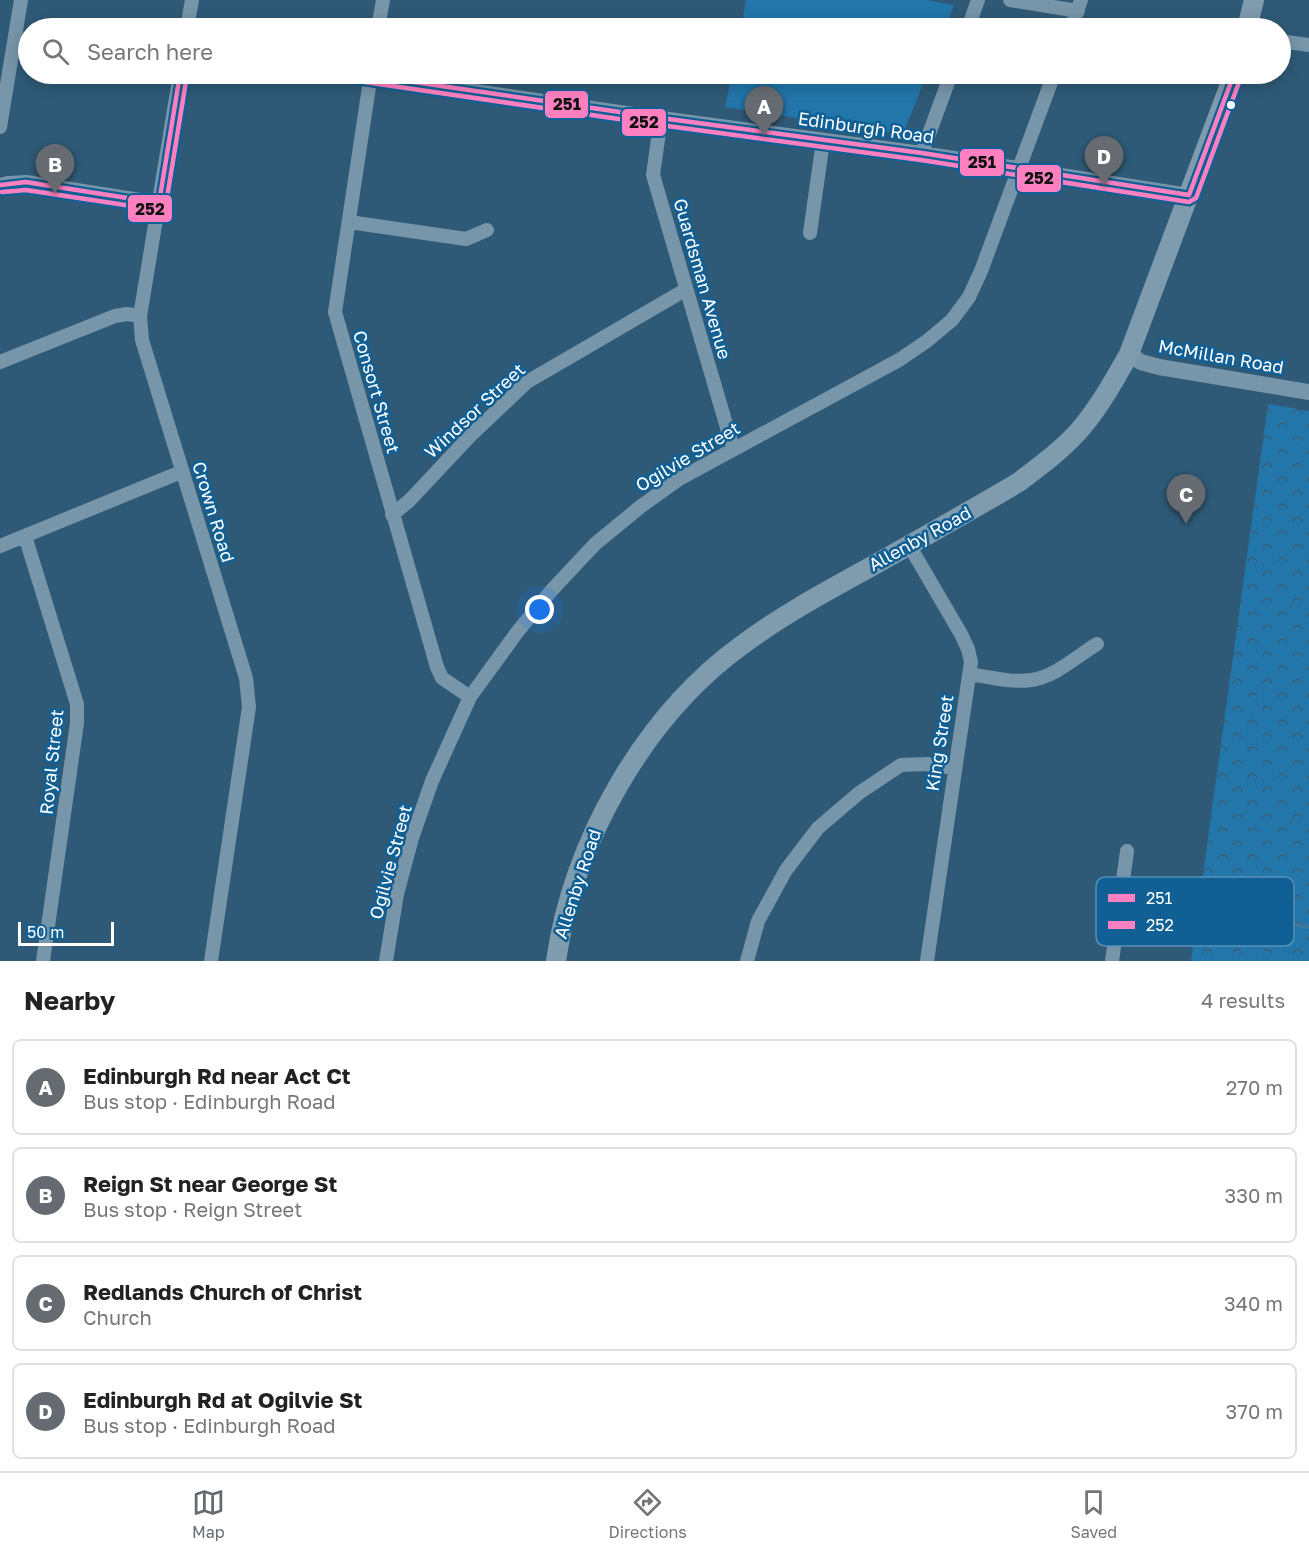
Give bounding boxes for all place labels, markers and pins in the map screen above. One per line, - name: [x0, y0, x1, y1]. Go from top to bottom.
- pin: A: [744, 86, 783, 136]
- unlabelled marker: [1225, 99, 1237, 111]
- pin: D: [1084, 136, 1124, 186]
- pin: B: [36, 144, 74, 194]
- pin: C: [1166, 474, 1206, 524]

